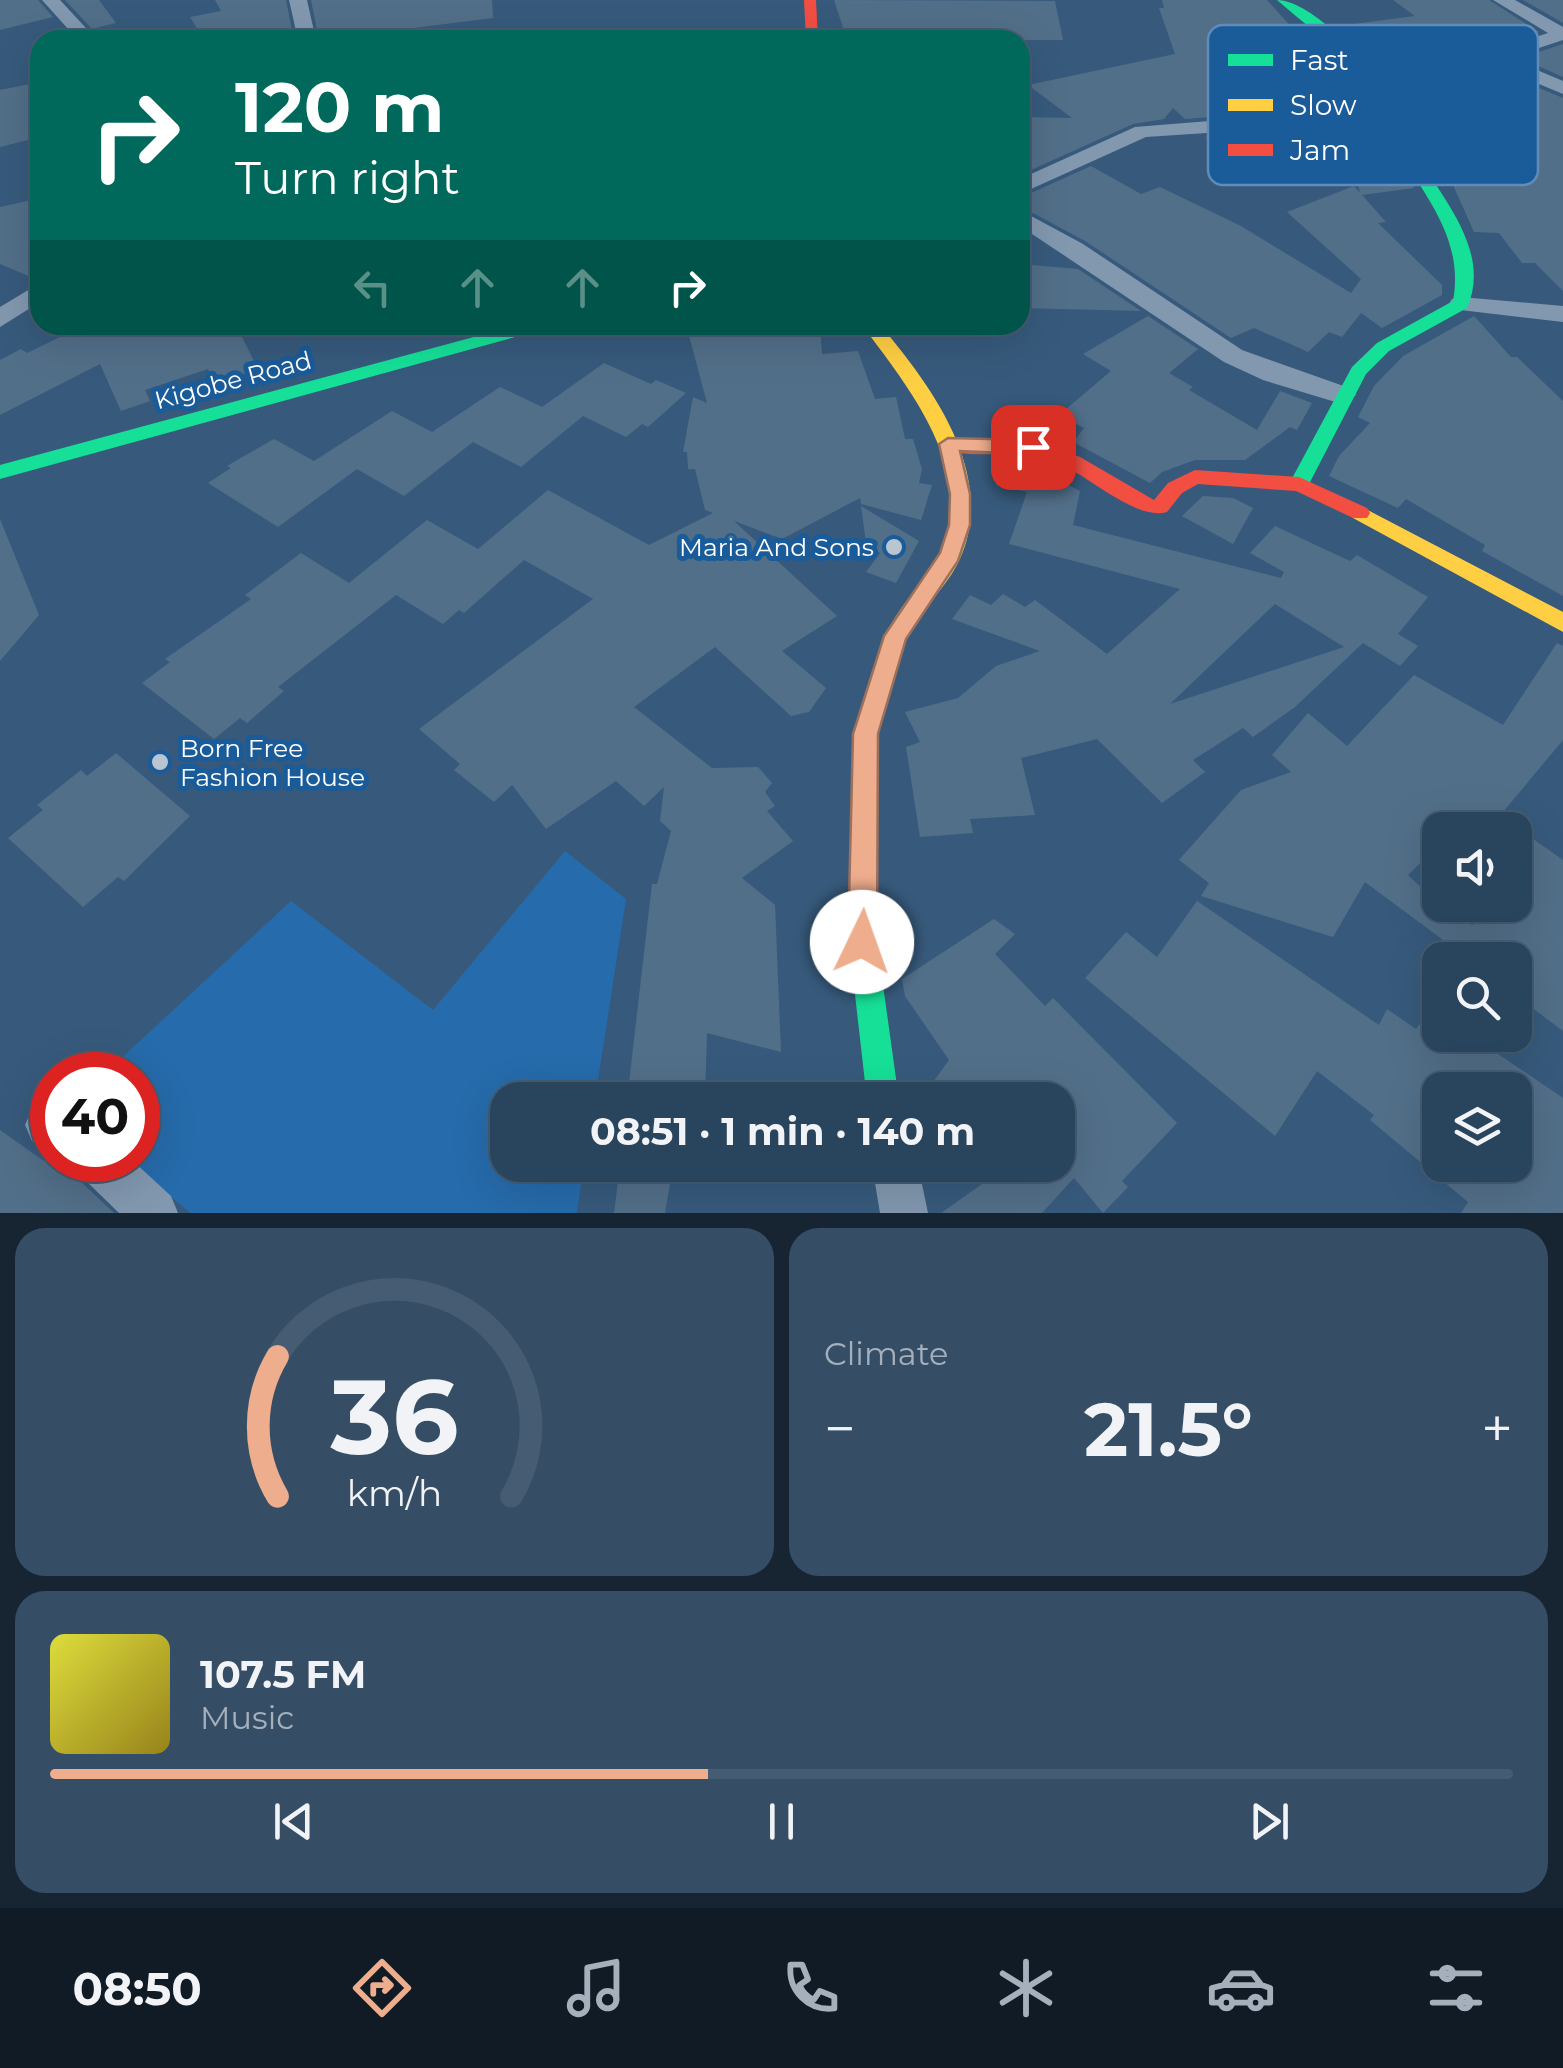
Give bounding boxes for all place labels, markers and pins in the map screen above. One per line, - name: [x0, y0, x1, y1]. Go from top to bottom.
- pin: [991, 405, 1076, 490]
- place label: Maria And Sons: [679, 532, 874, 562]
- marker: Maria And Sons: [883, 536, 905, 558]
- place label: Born Free Fashion House: [180, 733, 365, 792]
- marker: Born Free Fashion House: [149, 751, 171, 773]

